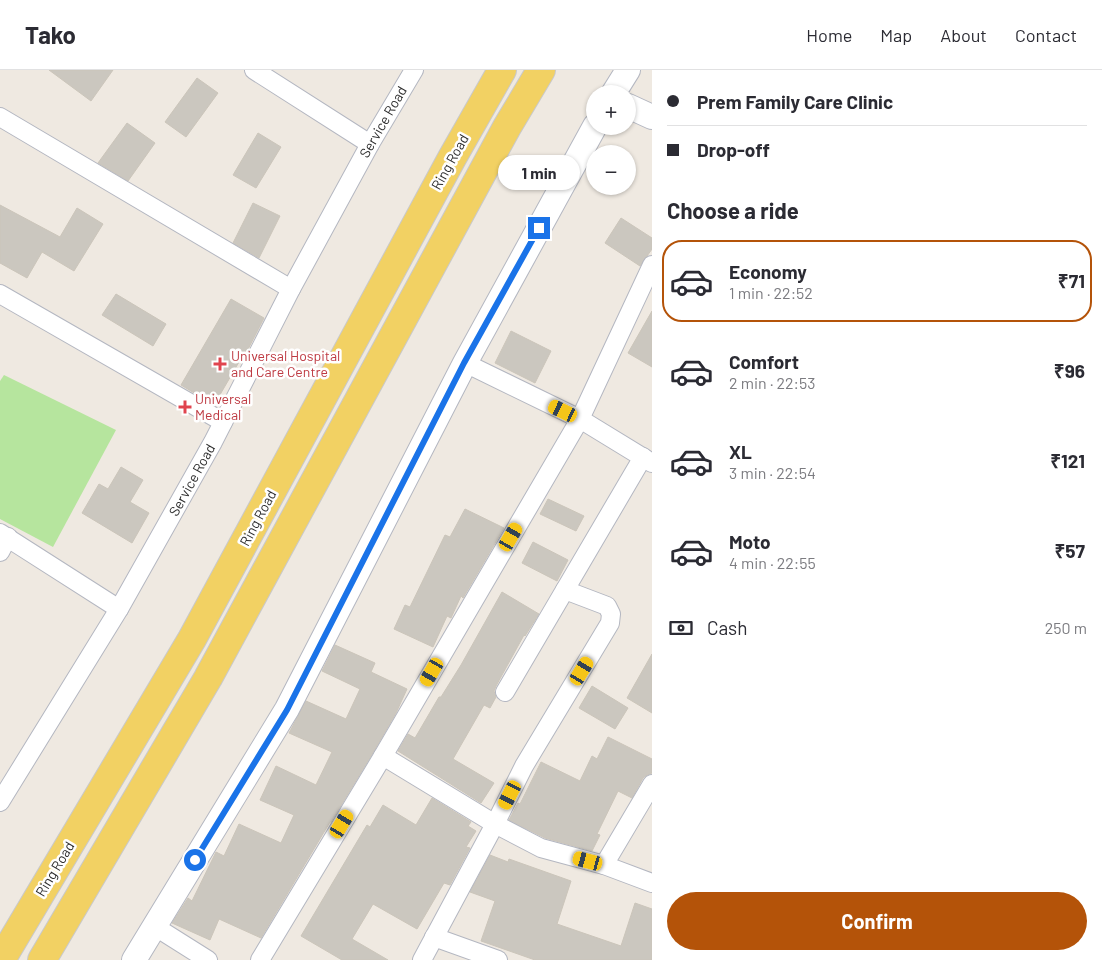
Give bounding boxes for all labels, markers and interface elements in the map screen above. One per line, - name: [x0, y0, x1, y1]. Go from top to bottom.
- text: Tako: [25, 20, 76, 49]
- text: Home: [806, 24, 852, 46]
- text: Map: [880, 24, 912, 46]
- text: About: [940, 24, 987, 46]
- text: Contact: [1015, 24, 1077, 46]
- street label: Service Road: [355, 83, 410, 161]
- map controls: [586, 85, 636, 195]
- button: +: [586, 85, 636, 135]
- text: Prem Family Care Clinic: [697, 90, 893, 113]
- street label: Ring Road: [427, 131, 472, 193]
- text: Drop-off: [697, 138, 770, 161]
- button: −: [586, 145, 636, 195]
- callout: 1 min: [498, 156, 580, 190]
- text: 1 min: [521, 163, 557, 182]
- text: Choose a ride: [667, 197, 799, 223]
- route end: [528, 217, 550, 239]
- icon: car: [669, 259, 714, 304]
- text: Economy: [729, 260, 807, 283]
- text: ₹71: [1058, 269, 1085, 292]
- text: 1 min · 22:52: [729, 283, 813, 302]
- place label: Universal Hospital and Care Centre: [231, 347, 340, 380]
- icon: car: [669, 349, 714, 394]
- text: Comfort: [729, 350, 799, 373]
- marker: Universal Hospital and Care Centre: [213, 357, 227, 371]
- text: ₹96: [1054, 359, 1085, 382]
- text: 2 min · 22:53: [729, 373, 816, 392]
- place label: Universal Medical: [195, 390, 251, 423]
- car: [546, 398, 579, 424]
- marker: Universal Medical: [179, 401, 191, 413]
- icon: car: [669, 439, 714, 484]
- text: XL: [729, 440, 752, 463]
- street label: Service Road: [165, 441, 218, 519]
- text: ₹121: [1050, 449, 1085, 472]
- text: 3 min · 22:54: [729, 463, 816, 482]
- street label: Ring Road: [236, 487, 279, 549]
- car: [497, 520, 524, 554]
- icon: car: [669, 529, 714, 574]
- text: Moto: [729, 530, 771, 553]
- text: ₹57: [1054, 539, 1085, 562]
- text: 4 min · 22:55: [729, 553, 816, 572]
- icon: cash: [667, 614, 695, 642]
- text: Cash: [707, 616, 748, 639]
- text: 250 m: [1045, 618, 1087, 637]
- car: [567, 654, 596, 688]
- car: [418, 655, 445, 689]
- car: [496, 778, 523, 812]
- car: [327, 807, 356, 841]
- street label: Ring Road: [32, 838, 78, 899]
- route start: [184, 849, 206, 871]
- car: [571, 850, 604, 872]
- button: Confirm: [667, 892, 1087, 950]

